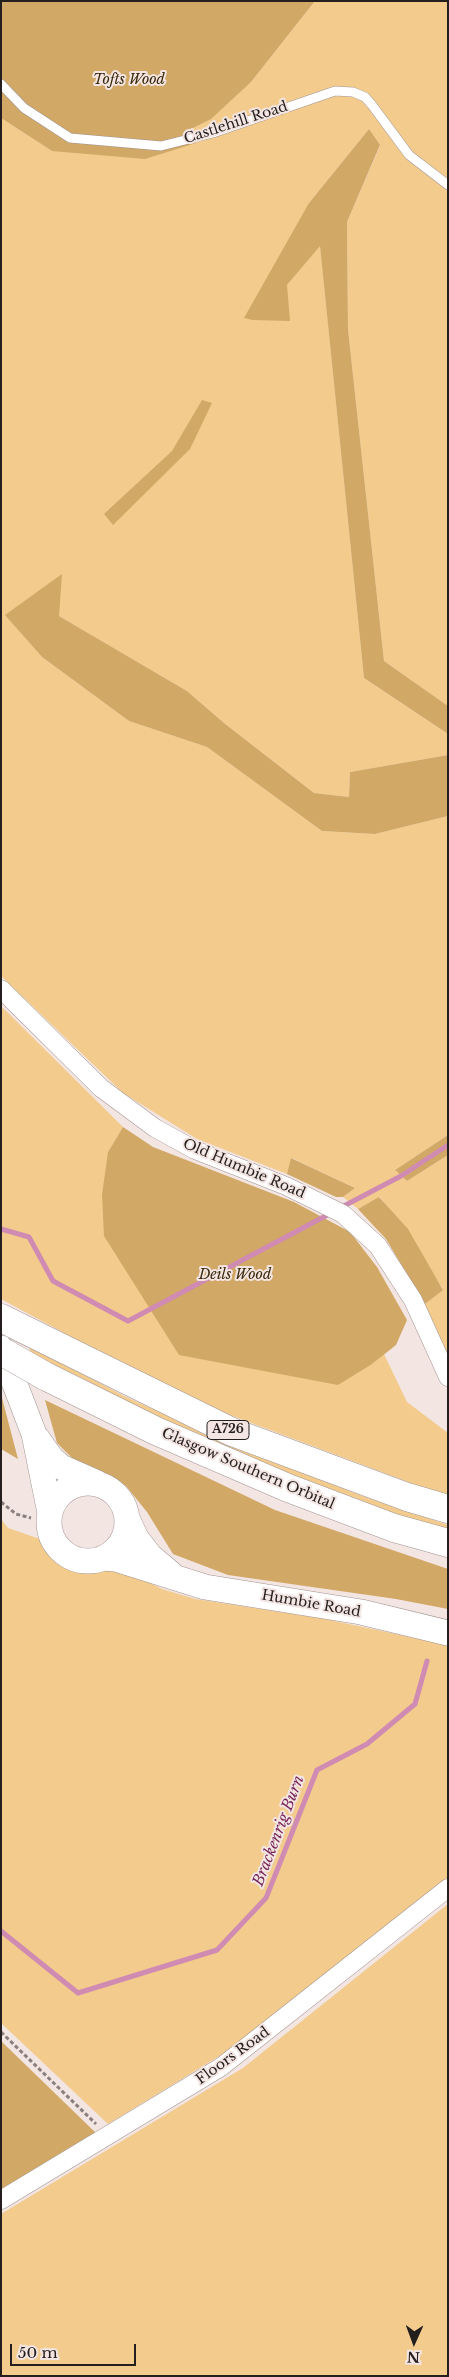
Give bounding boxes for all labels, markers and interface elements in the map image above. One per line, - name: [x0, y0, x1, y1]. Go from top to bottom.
- park label: Tofts Wood: [93, 72, 165, 88]
- street label: Castlehill Road: [182, 98, 290, 148]
- street label: Old Humbie Road: [180, 1136, 308, 1202]
- park label: Deils Wood: [199, 1267, 271, 1283]
- road number: A726: [207, 1420, 249, 1440]
- street label: Glasgow Southern Orbital: [159, 1425, 337, 1513]
- street label: Humbie Road: [260, 1587, 362, 1621]
- water label: Brackenrig Burn: [250, 1773, 308, 1889]
- street label: Floors Road: [193, 2024, 273, 2088]
- north arrow: [389, 2317, 439, 2367]
- scale bar: [12, 2334, 139, 2366]
- text: 50 m: [18, 2343, 58, 2362]
- text: N: [407, 2348, 420, 2366]

